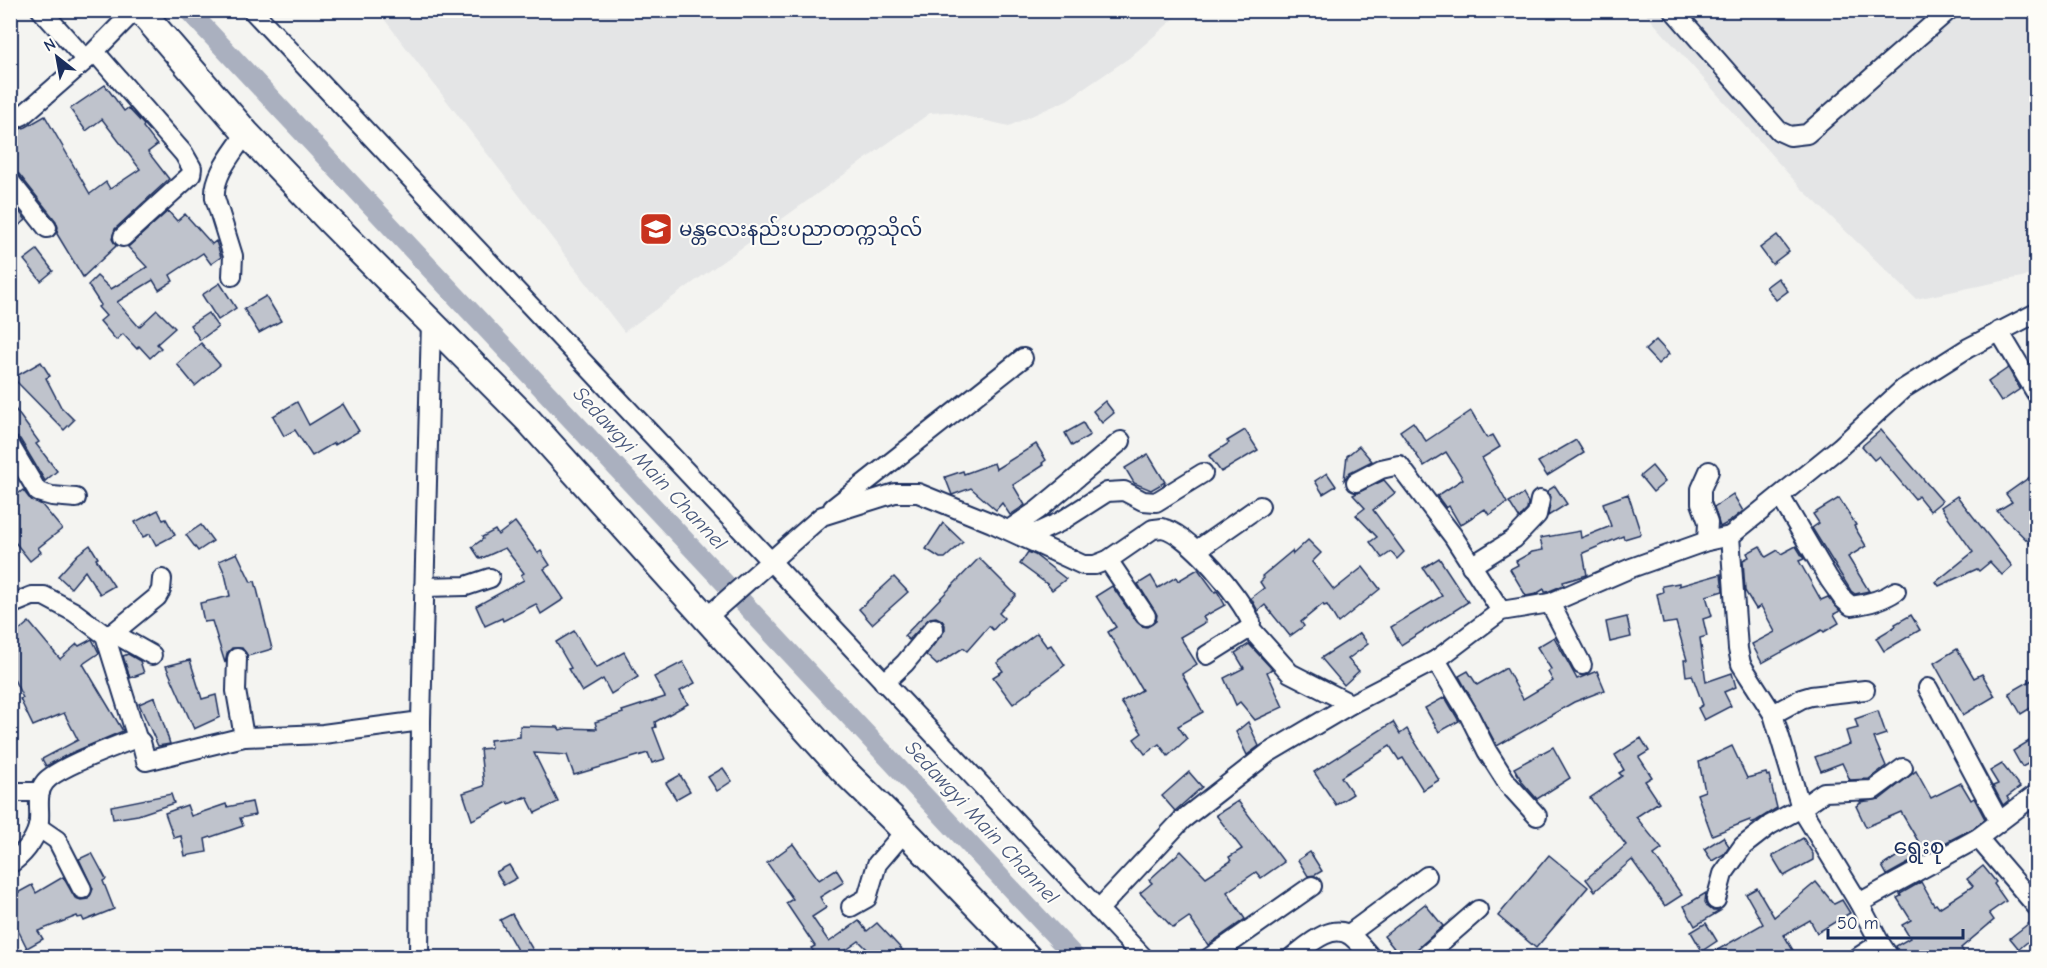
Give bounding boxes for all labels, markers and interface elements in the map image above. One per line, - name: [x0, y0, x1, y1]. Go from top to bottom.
- north arrow: [27, 27, 87, 87]
- text: N: [41, 35, 59, 55]
- school or university icon: မန္တလေးနည်းပညာတက္ကသိုလ်: [638, 211, 674, 247]
- place label: မန္တလေးနည်းပညာတက္ကသိုလ်: [679, 215, 922, 246]
- water label: Sedawgyi Main Channel: [568, 382, 732, 555]
- water label: Sedawgyi Main Channel: [900, 736, 1064, 909]
- district label: ရွေးစု: [1893, 834, 1945, 864]
- scale bar: [1828, 902, 1963, 940]
- text: 50 m: [1837, 913, 1879, 934]

